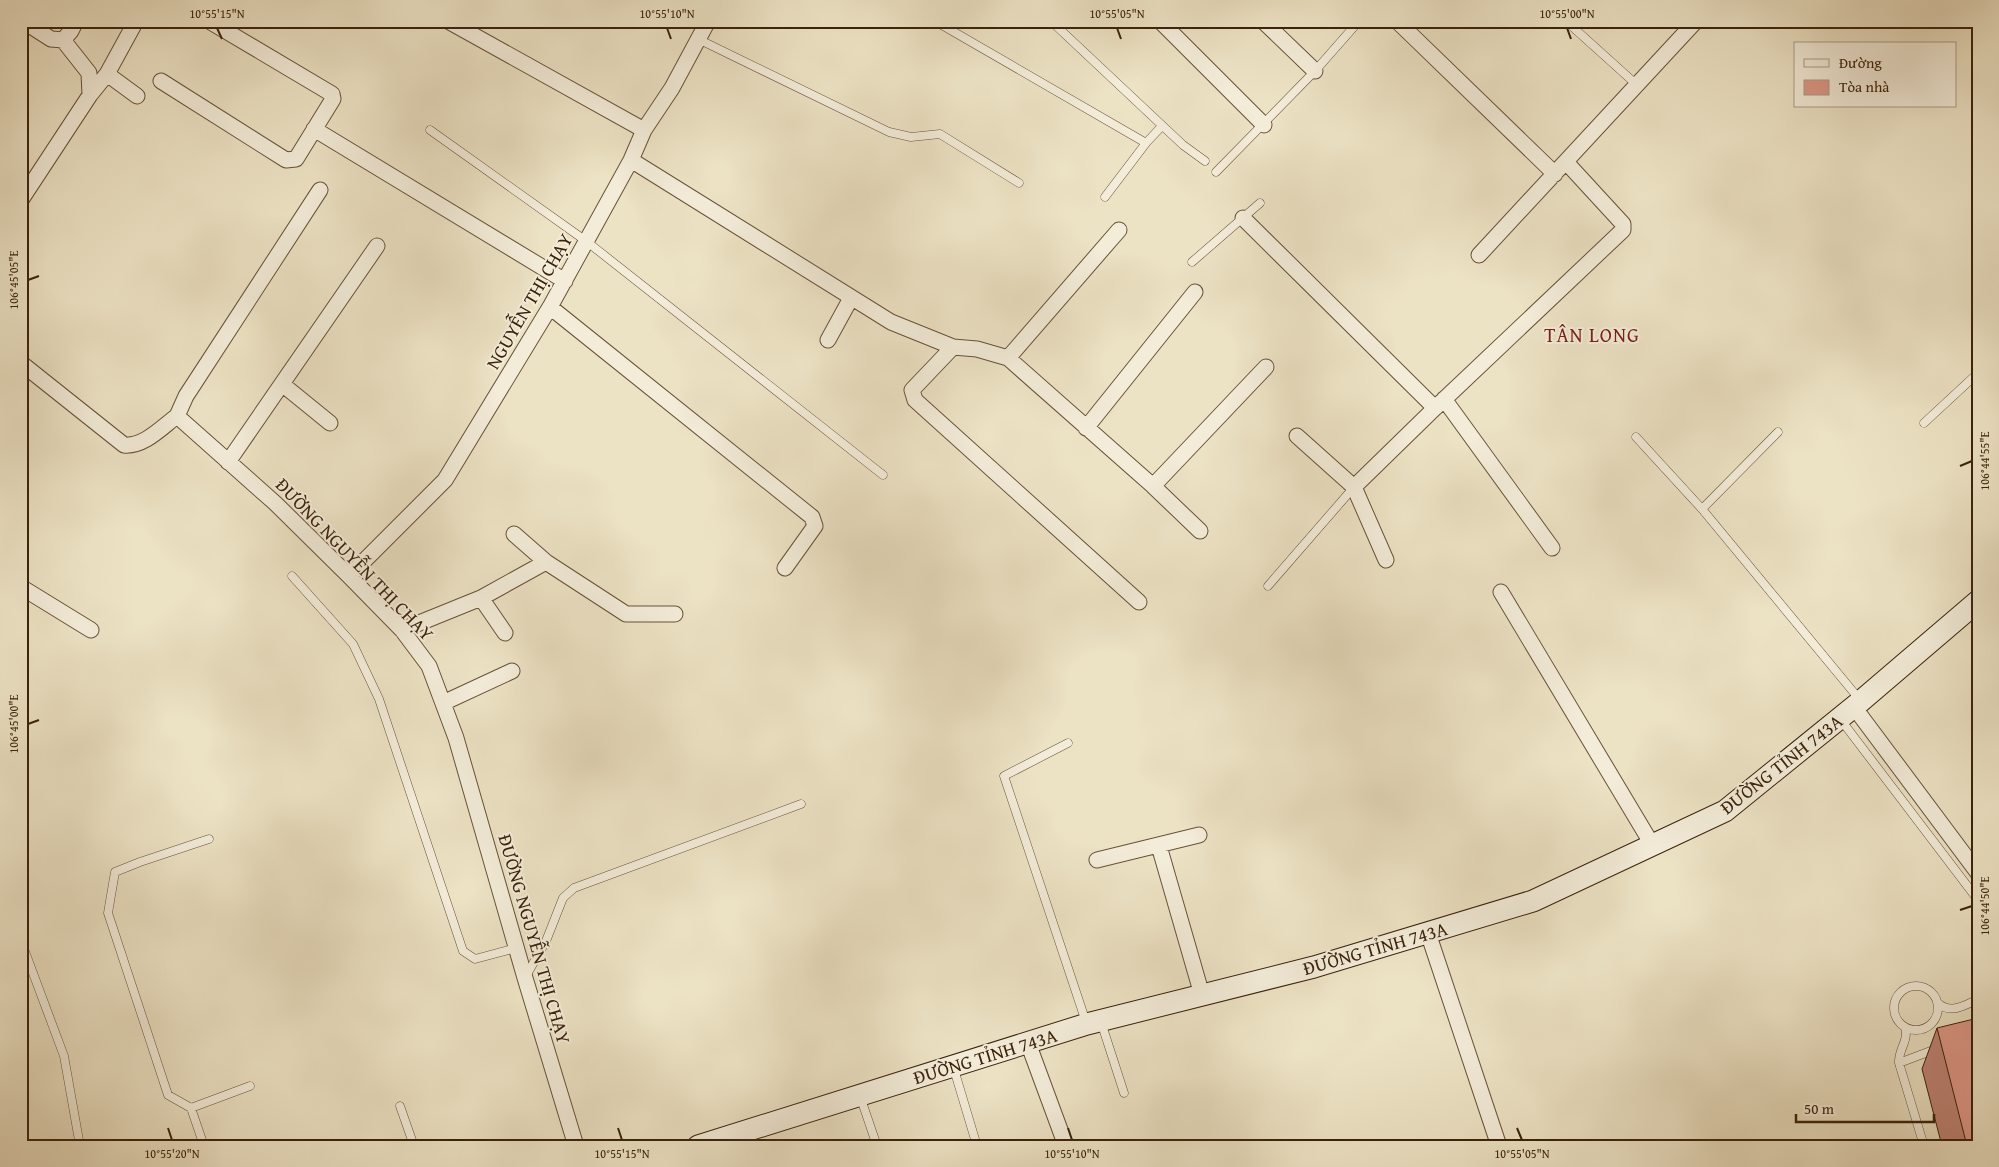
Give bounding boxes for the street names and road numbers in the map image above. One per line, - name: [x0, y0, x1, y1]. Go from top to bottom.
- street label: NGUYỄN THỊ CHẠY: [479, 227, 580, 374]
- street label: ĐƯỜNG NGUYỄN THỊ CHẠY: [269, 471, 441, 647]
- street label: ĐƯỜNG TỈNH 743A: [1714, 707, 1849, 821]
- street label: ĐƯỜNG NGUYỄN THỊ CHẠY: [492, 831, 579, 1048]
- street label: ĐƯỜNG TỈNH 743A: [1300, 914, 1451, 982]
- street label: ĐƯỜNG TỈNH 743A: [910, 1021, 1061, 1091]

